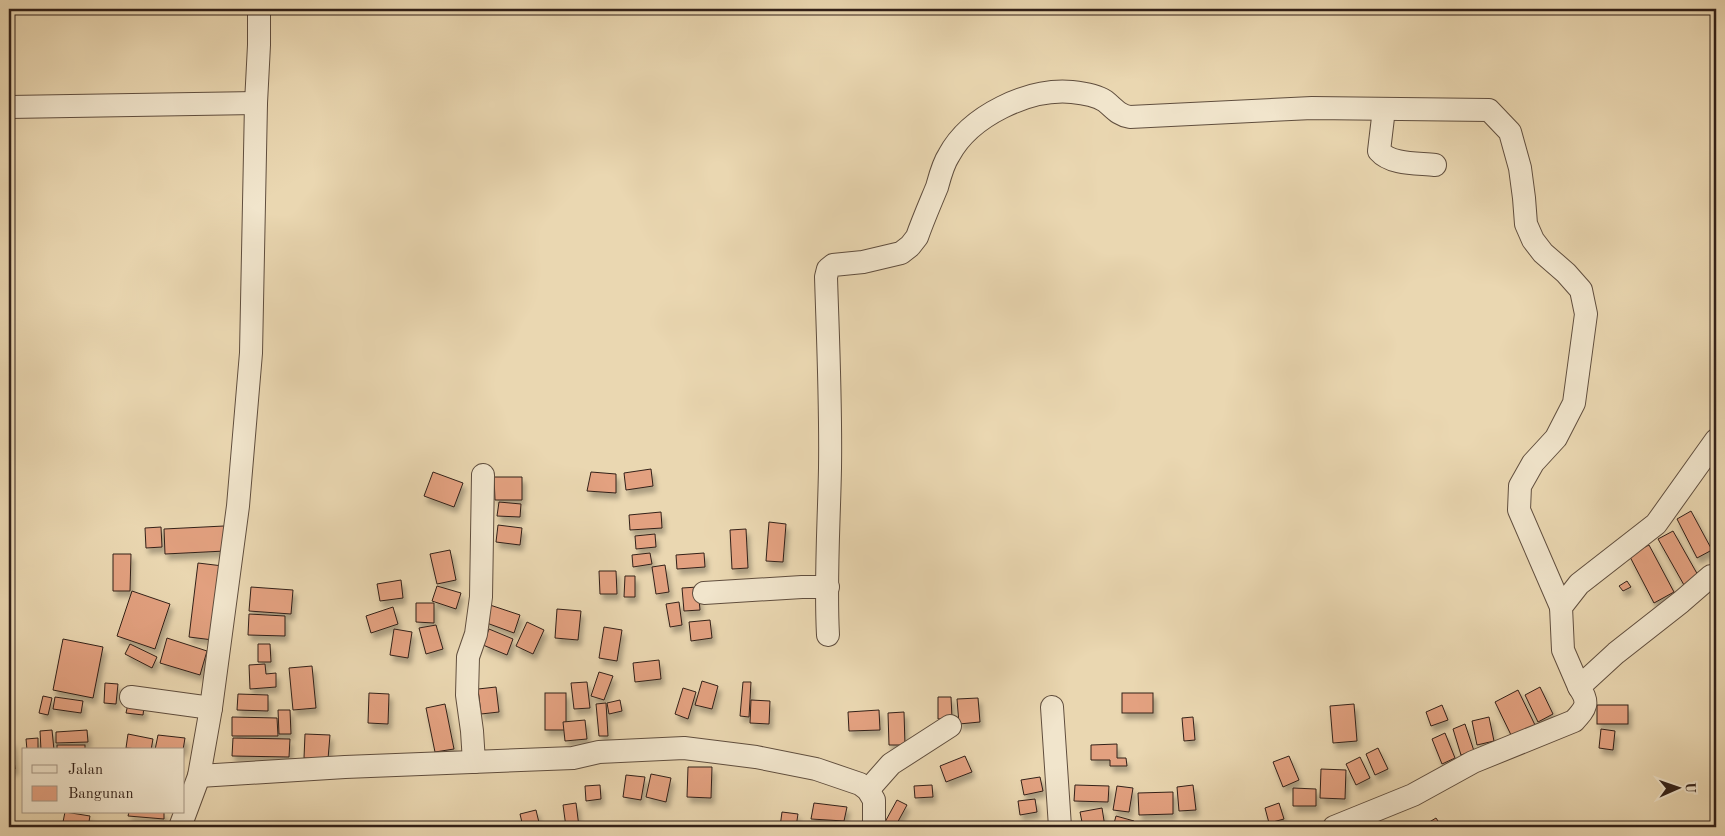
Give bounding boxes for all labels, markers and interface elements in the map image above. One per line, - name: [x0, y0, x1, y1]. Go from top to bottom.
- legend: [22, 748, 185, 814]
- text: Jalan: [68, 763, 103, 778]
- north arrow: [1652, 764, 1702, 814]
- text: U: [1683, 782, 1697, 793]
- text: Bangunan: [68, 787, 134, 802]

